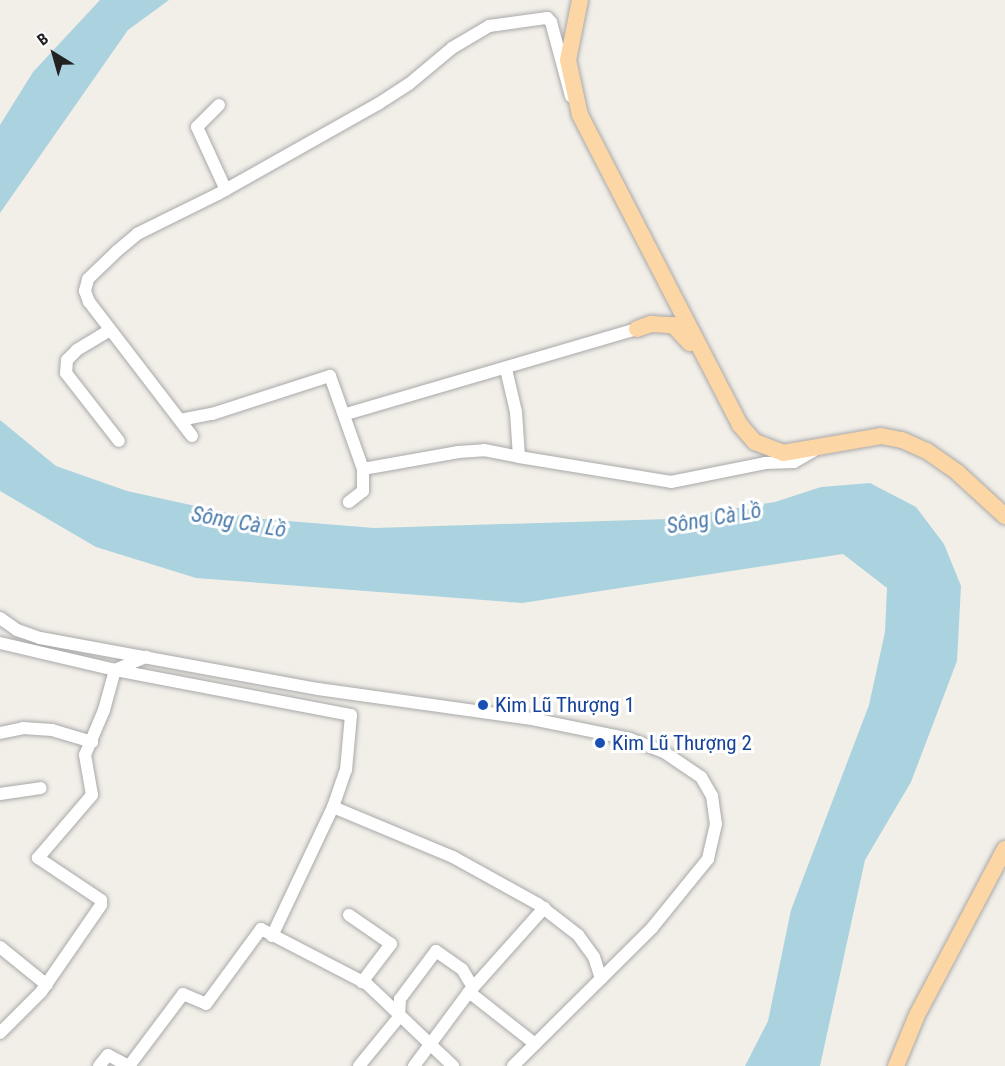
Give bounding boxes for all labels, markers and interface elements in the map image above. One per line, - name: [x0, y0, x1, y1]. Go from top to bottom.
- north arrow: [24, 24, 84, 84]
- text: B: [34, 29, 52, 50]
- water label: Sông Cà Lồ: [665, 497, 763, 539]
- water label: Sông Cà Lồ: [190, 501, 288, 543]
- place label: Kim Lũ Thượng 1: [495, 692, 635, 718]
- marker: Kim Lũ Thượng 1: [476, 698, 490, 712]
- place label: Kim Lũ Thượng 2: [612, 730, 752, 756]
- marker: Kim Lũ Thượng 2: [593, 736, 607, 750]

